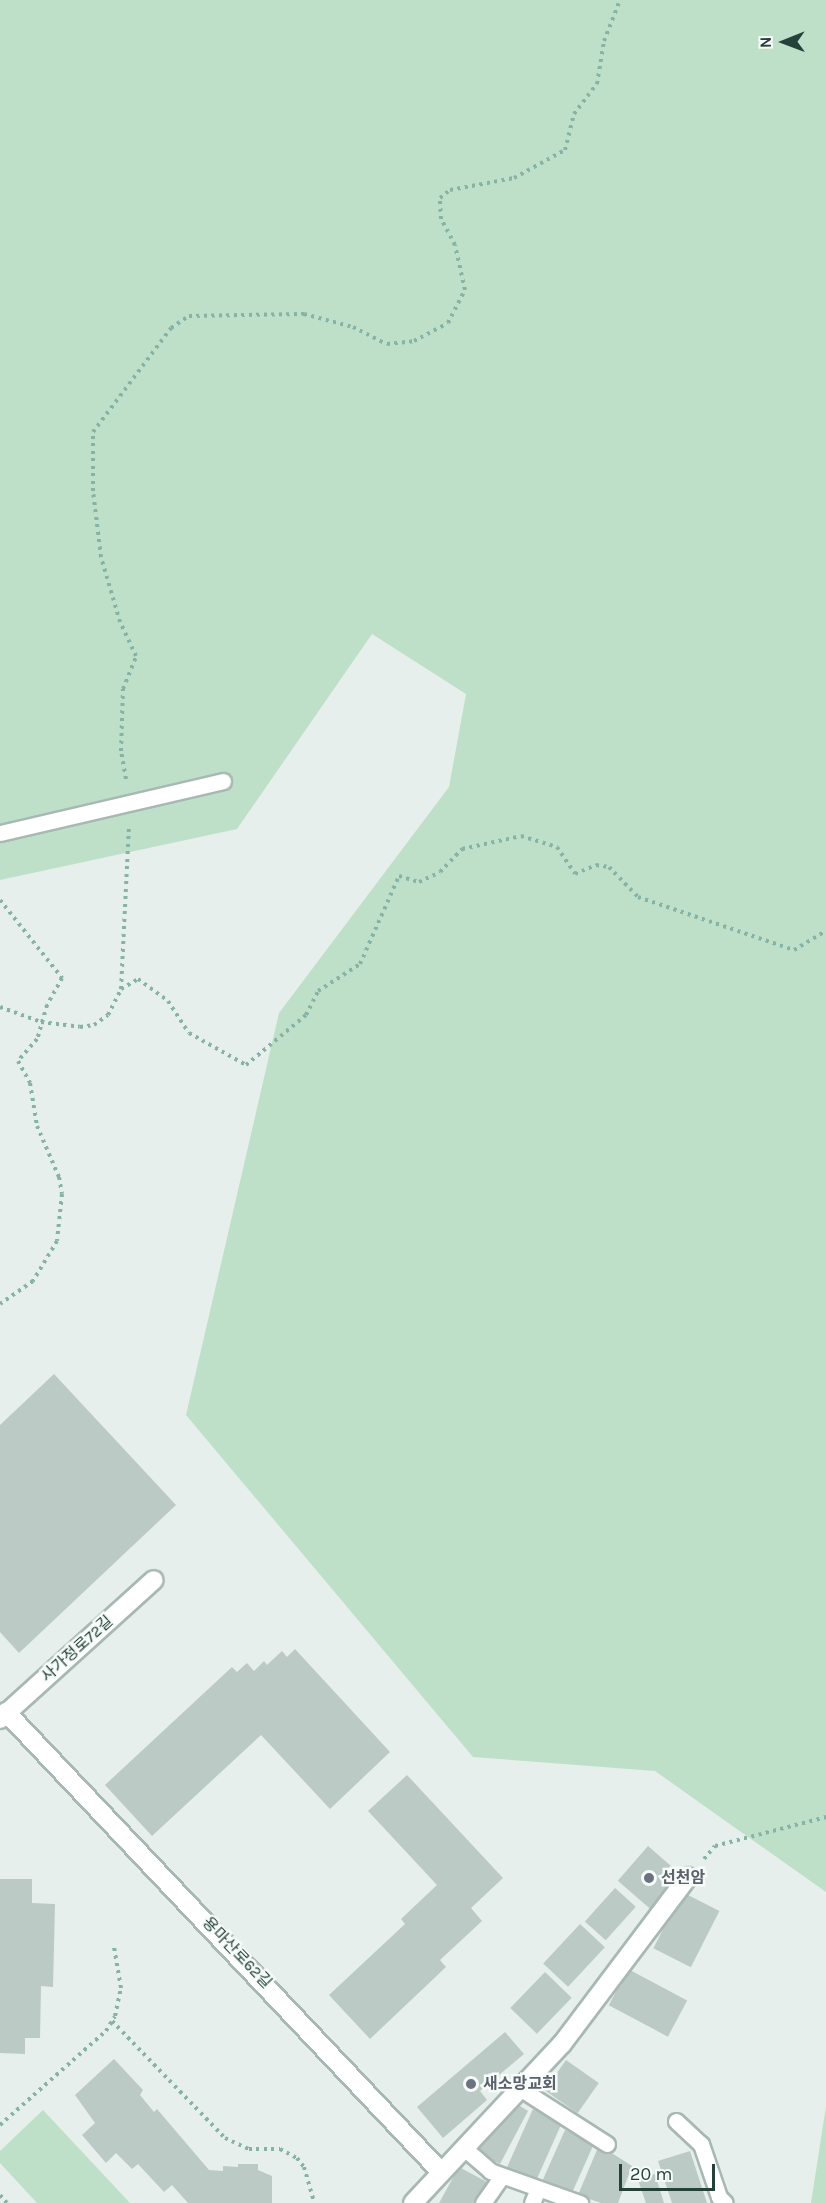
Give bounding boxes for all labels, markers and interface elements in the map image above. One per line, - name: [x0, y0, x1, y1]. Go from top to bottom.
- north arrow: [754, 12, 814, 72]
- text: N: [756, 36, 775, 48]
- street label: 사가정로72길: [37, 1612, 117, 1686]
- place label: 선천암: [661, 1868, 705, 1888]
- marker: 선천암: [642, 1871, 656, 1885]
- street label: 용마산로62길: [198, 1913, 276, 1993]
- place label: 새소망교회: [483, 2074, 557, 2094]
- marker: 새소망교회: [464, 2077, 478, 2091]
- scale bar: [622, 2152, 718, 2190]
- text: 20 m: [630, 2163, 672, 2185]

